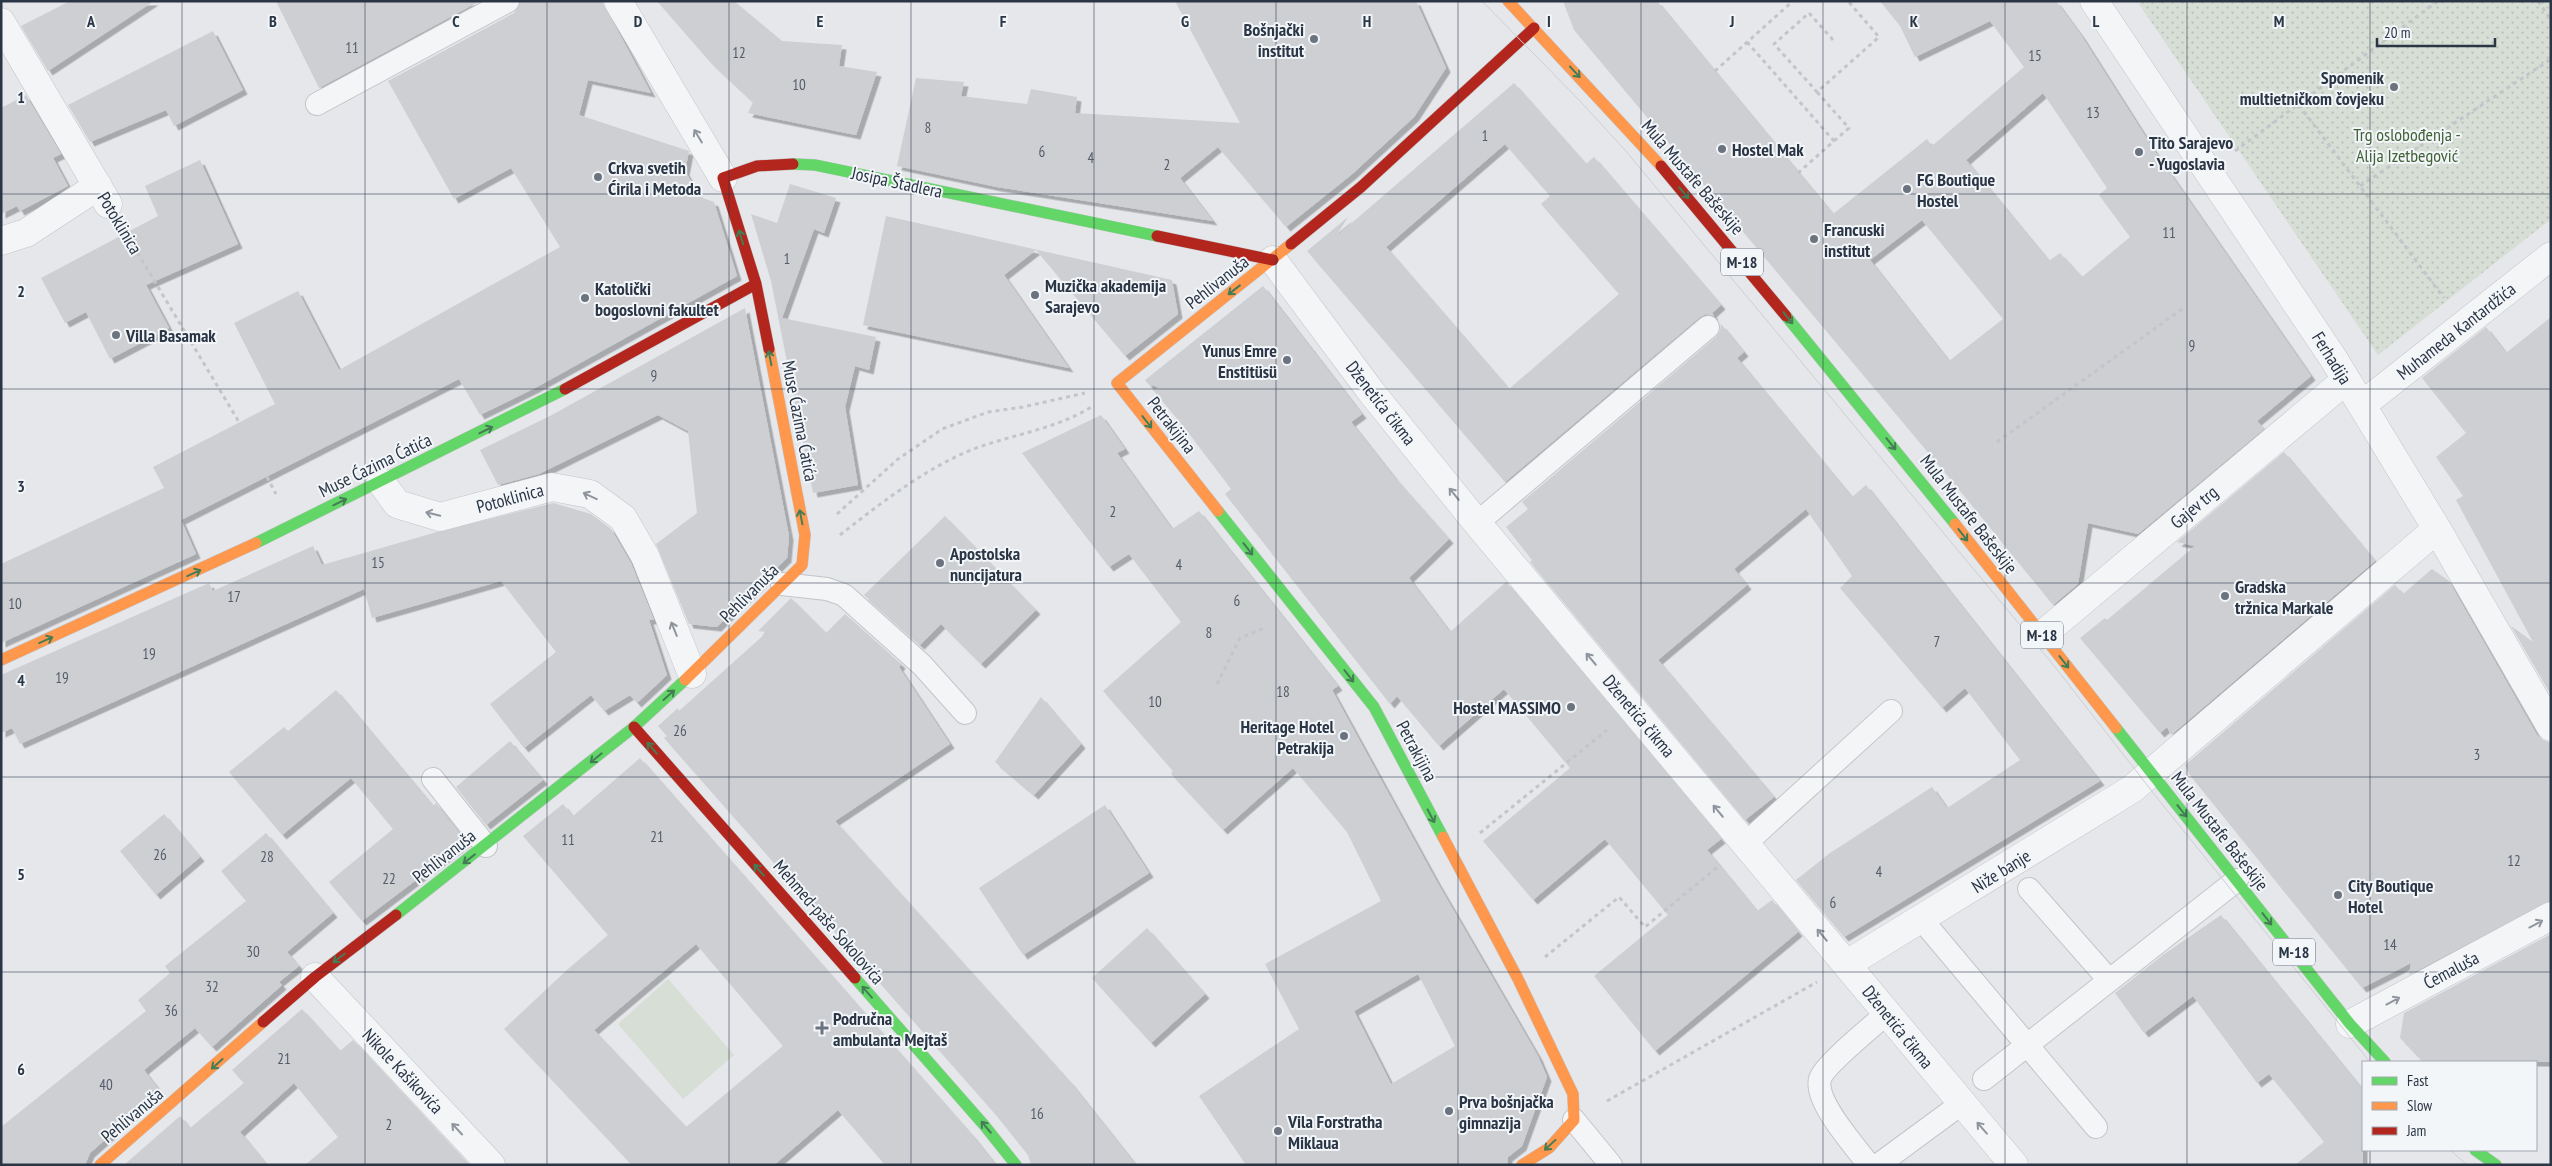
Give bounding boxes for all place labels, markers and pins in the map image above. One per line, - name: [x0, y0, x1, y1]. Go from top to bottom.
- place label: Bošnjački institut: [1244, 18, 1305, 62]
- marker: Bošnjački institut: [1308, 33, 1320, 45]
- place label: Spomenik multietničkom čovjeku: [2240, 66, 2385, 110]
- marker: Spomenik multietničkom čovjeku: [2388, 81, 2400, 93]
- place label: Tito Sarajevo - Yugoslavia: [2149, 131, 2233, 175]
- place label: Hostel Mak: [1732, 138, 1804, 161]
- marker: Hostel Mak: [1716, 143, 1728, 155]
- marker: Tito Sarajevo - Yugoslavia: [2133, 146, 2145, 158]
- place label: Crkva svetih Ćirila i Metoda: [608, 156, 701, 200]
- place label: FG Boutique Hostel: [1917, 168, 1995, 212]
- marker: Crkva svetih Ćirila i Metoda: [592, 171, 604, 183]
- marker: FG Boutique Hostel: [1901, 183, 1913, 195]
- place label: Francuski institut: [1824, 218, 1884, 262]
- marker: Francuski institut: [1808, 233, 1820, 245]
- place label: Muzička akademija Sarajevo: [1045, 274, 1166, 318]
- place label: Katolički bogoslovni fakultet: [595, 277, 719, 321]
- marker: Muzička akademija Sarajevo: [1029, 289, 1041, 301]
- marker: Katolički bogoslovni fakultet: [579, 292, 591, 304]
- place label: Villa Basamak: [125, 324, 216, 347]
- marker: Villa Basamak: [110, 329, 122, 341]
- place label: Yunus Emre Enstitüsü: [1201, 339, 1277, 383]
- marker: Yunus Emre Enstitüsü: [1281, 354, 1293, 366]
- place label: Apostolska nuncijatura: [949, 542, 1022, 586]
- marker: Apostolska nuncijatura: [934, 557, 946, 569]
- place label: Gradska tržnica Markale: [2235, 575, 2334, 619]
- marker: Gradska tržnica Markale: [2219, 590, 2231, 602]
- place label: Hostel MASSIMO: [1453, 696, 1561, 719]
- marker: Hostel MASSIMO: [1565, 701, 1577, 713]
- place label: Heritage Hotel Petrakija: [1240, 715, 1335, 759]
- marker: Heritage Hotel Petrakija: [1338, 730, 1350, 742]
- place label: City Boutique Hotel: [2348, 874, 2434, 918]
- marker: City Boutique Hotel: [2332, 889, 2344, 901]
- place label: Područna ambulanta Mejtaš: [833, 1007, 947, 1051]
- marker: Područna ambulanta Mejtaš: [815, 1021, 829, 1035]
- place label: Prva bošnjačka gimnazija: [1459, 1090, 1554, 1134]
- marker: Prva bošnjačka gimnazija: [1443, 1105, 1455, 1117]
- place label: Vila Forstratha Miklaua: [1287, 1110, 1382, 1154]
- marker: Vila Forstratha Miklaua: [1272, 1125, 1284, 1137]

